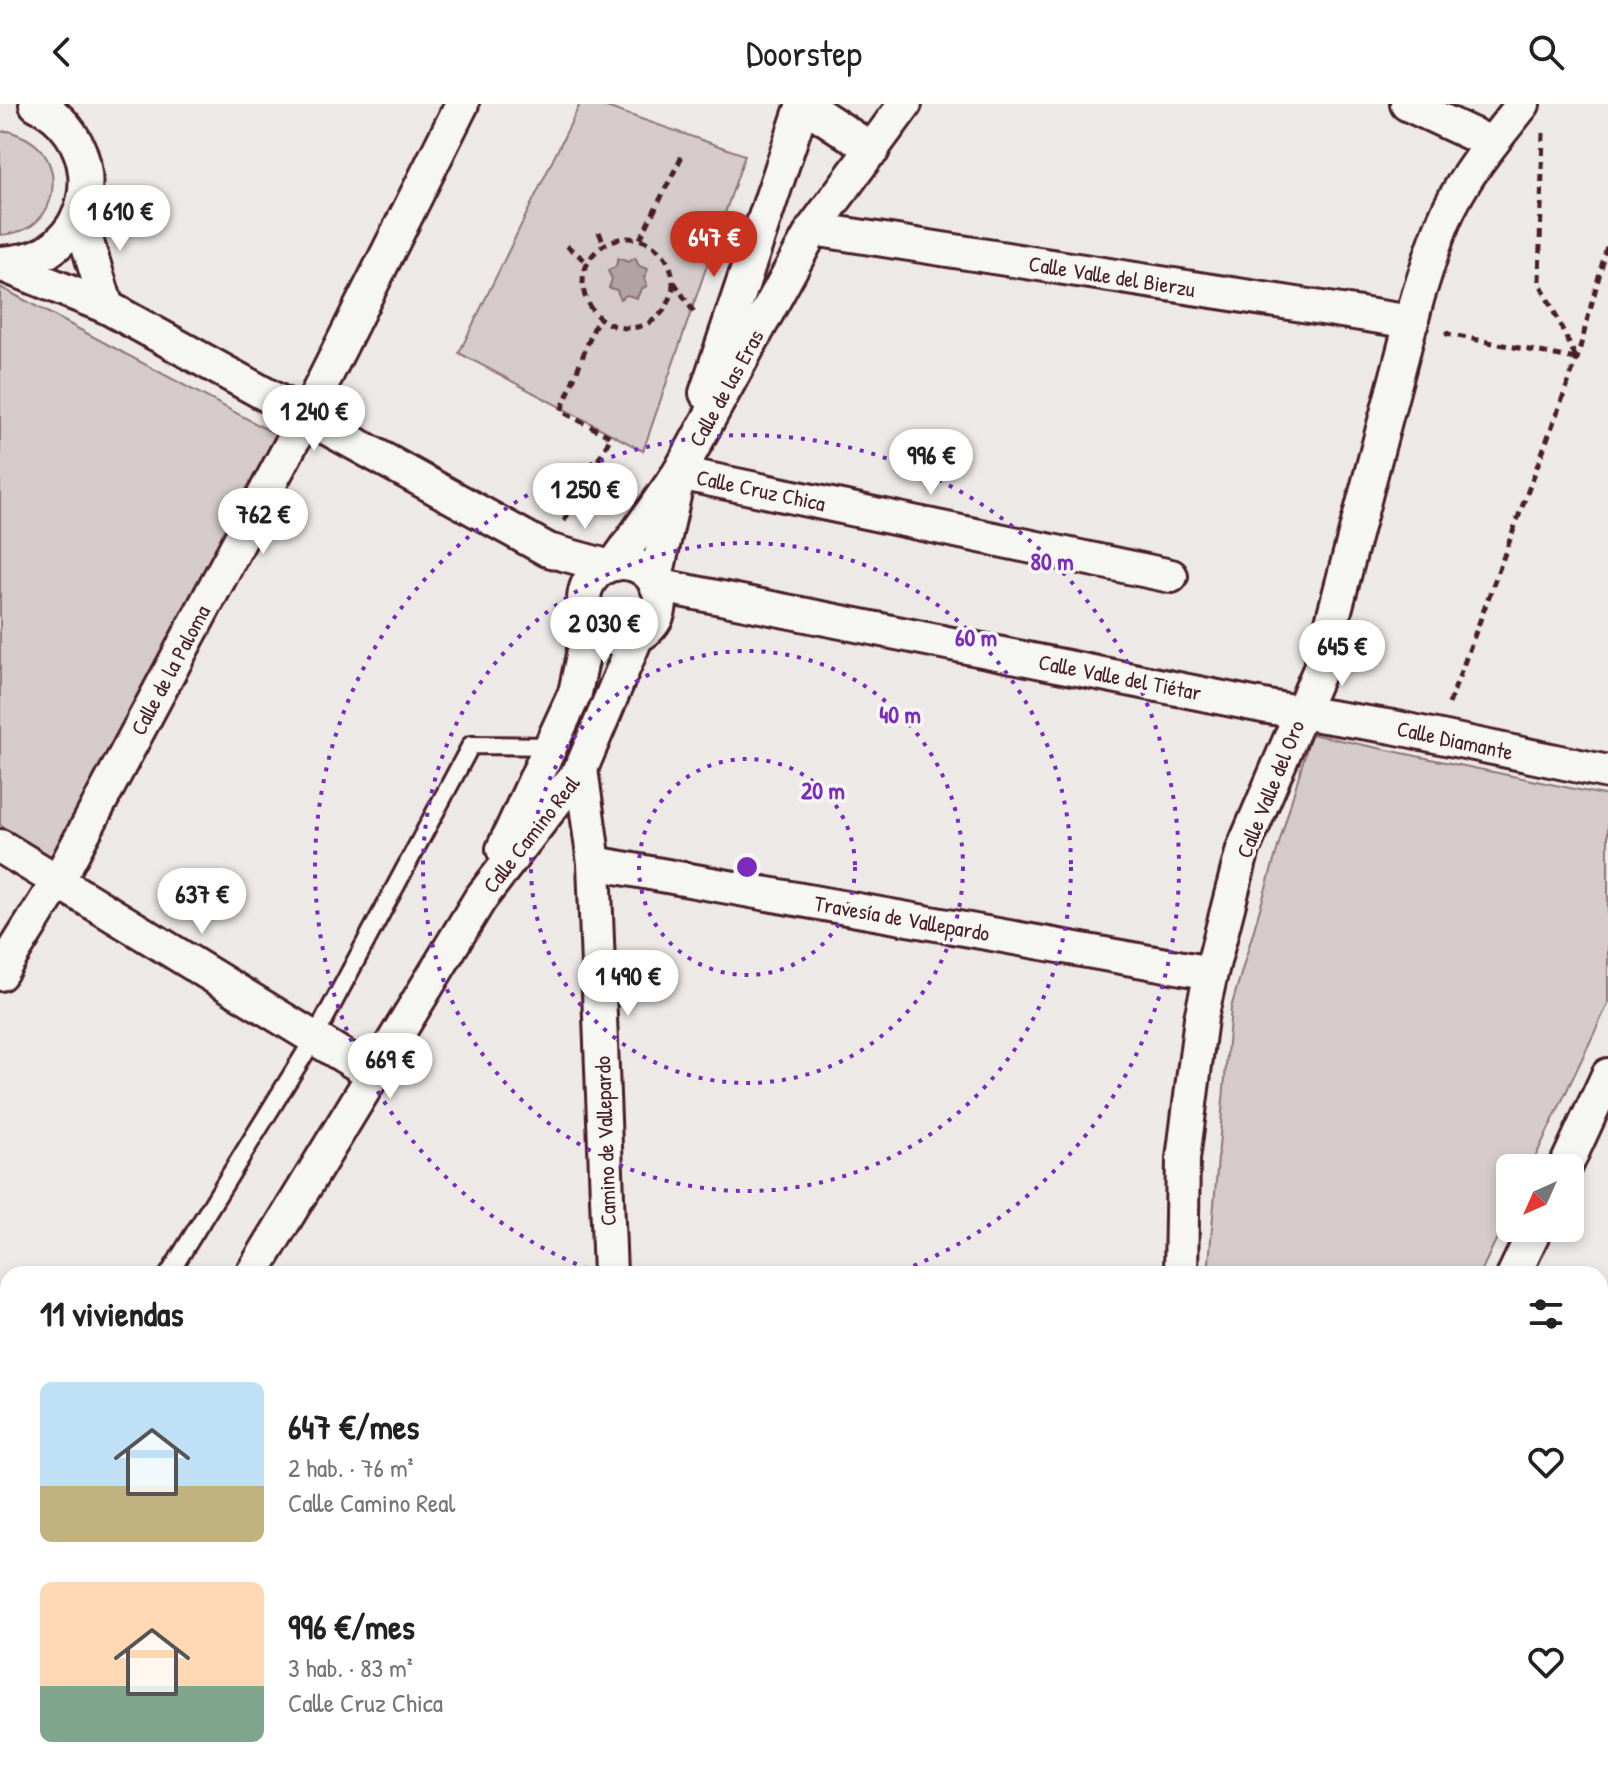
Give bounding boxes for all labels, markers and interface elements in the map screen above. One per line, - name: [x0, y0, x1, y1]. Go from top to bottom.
- text: Doorstep: [746, 28, 862, 77]
- icon: back: [40, 30, 84, 74]
- icon: search: [1524, 30, 1568, 74]
- pin: 1 610 €: [46, 185, 194, 253]
- text: 1 610 €: [87, 193, 153, 228]
- pin: 647 €: [658, 211, 770, 279]
- text: 647 €: [688, 219, 740, 254]
- street label: Calle Valle del Bierzu: [1027, 248, 1198, 304]
- street label: Calle de las Eras: [681, 324, 771, 452]
- pin: 1 240 €: [240, 385, 388, 453]
- text: 1 240 €: [280, 393, 348, 428]
- pin: 996 €: [875, 429, 987, 497]
- text: 996 €: [907, 437, 955, 472]
- street label: Calle Cruz Chica: [694, 462, 829, 518]
- pin: 1 250 €: [511, 463, 659, 531]
- text: 1 250 €: [551, 471, 619, 506]
- pin: 762 €: [207, 488, 319, 556]
- text: 762 €: [236, 496, 290, 531]
- text: 80 m: [1031, 545, 1073, 577]
- pin: 2 030 €: [530, 597, 678, 665]
- street label: Calle de la Paloma: [123, 599, 217, 740]
- text: 2 030 €: [568, 605, 640, 640]
- pin: 645 €: [1286, 620, 1398, 688]
- text: 60 m: [955, 621, 997, 653]
- text: 645 €: [1317, 628, 1367, 663]
- street label: Calle Valle del Tiétar: [1036, 647, 1204, 708]
- text: 40 m: [879, 698, 921, 730]
- street label: Calle Diamante: [1394, 713, 1516, 767]
- street label: Calle Valle del Oro: [1229, 716, 1311, 862]
- street label: Calle Camino Real: [476, 769, 587, 899]
- text: 20 m: [801, 774, 845, 806]
- centre of rings: [733, 853, 761, 881]
- pin: 637 €: [146, 868, 258, 936]
- text: 637 €: [175, 876, 229, 911]
- street label: Travesía de Vallepardo: [812, 888, 992, 948]
- pin: 1 490 €: [554, 950, 702, 1018]
- text: 1 490 €: [596, 958, 660, 993]
- pin: 669 €: [334, 1033, 446, 1101]
- text: 669 €: [366, 1041, 414, 1076]
- street label: Camino de Vallepardo: [587, 1055, 623, 1226]
- north arrow: [1496, 1154, 1584, 1242]
- map controls: [1496, 1154, 1584, 1242]
- text: 11 viviendas: [40, 1291, 184, 1337]
- icon: filters: [1524, 1292, 1568, 1336]
- text: 647 €/mes: [288, 1404, 419, 1450]
- icon: home: [104, 1414, 200, 1510]
- icon: heart: [1524, 1440, 1568, 1484]
- text: 2 hab. · 76 m²: [288, 1450, 414, 1485]
- text: Calle Camino Real: [288, 1485, 455, 1520]
- text: 996 €/mes: [288, 1604, 415, 1650]
- icon: home: [104, 1614, 200, 1710]
- icon: heart: [1524, 1640, 1568, 1684]
- text: 3 hab. · 83 m²: [288, 1650, 413, 1685]
- text: Calle Cruz Chica: [288, 1685, 443, 1720]

